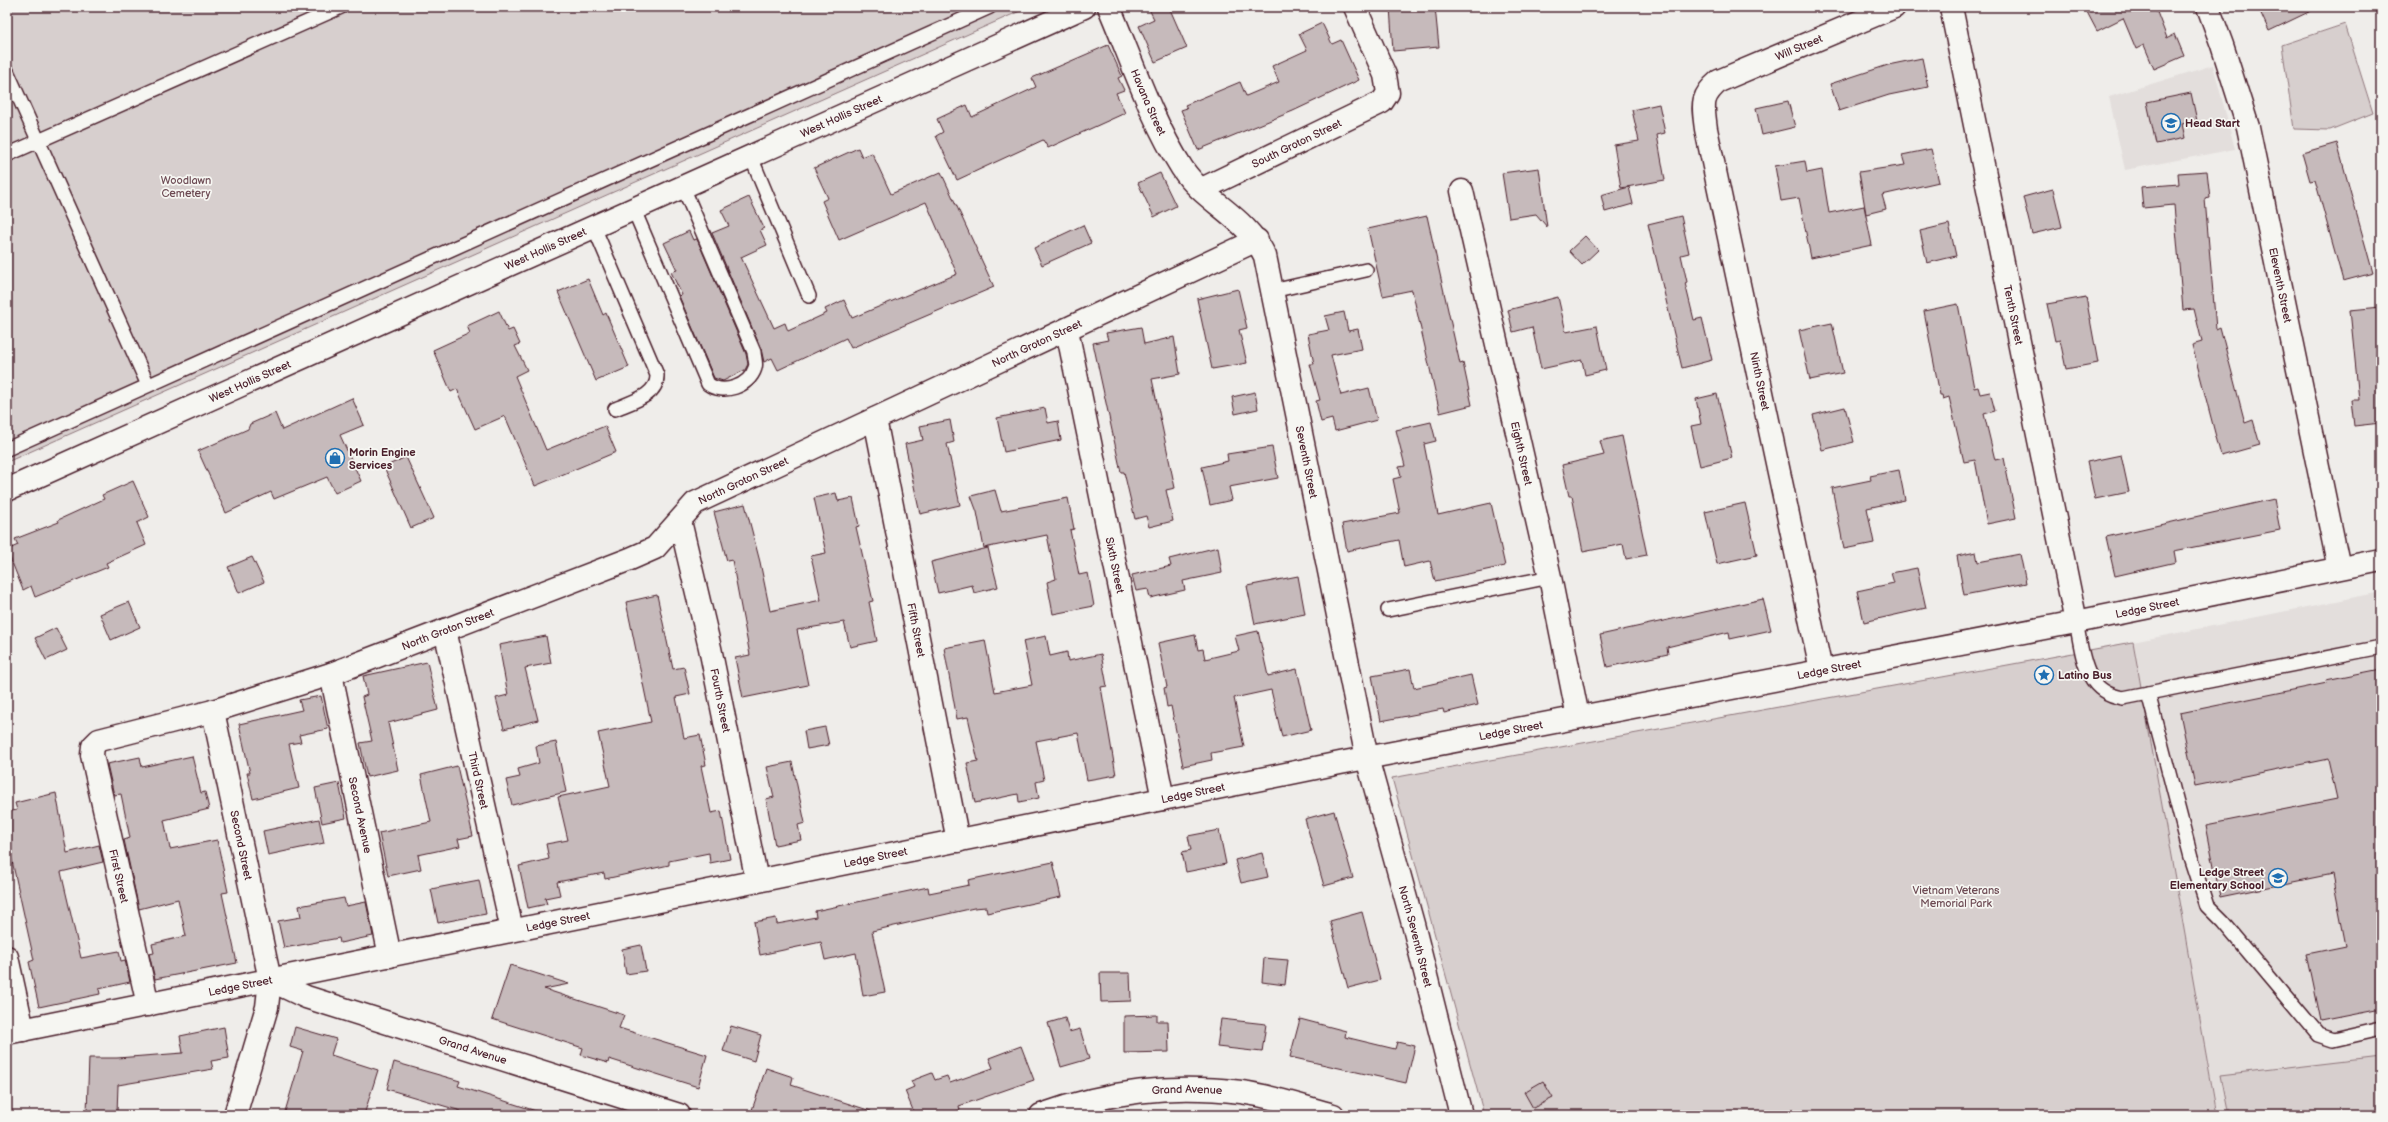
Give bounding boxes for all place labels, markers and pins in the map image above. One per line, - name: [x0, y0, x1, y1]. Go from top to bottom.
- school or university icon: Head Start: [2160, 112, 2182, 134]
- place label: Head Start: [2185, 117, 2240, 130]
- place label: Morin Engine Services: [349, 446, 416, 472]
- shop icon: Morin Engine Services: [324, 447, 346, 469]
- place icon: Latino Bus: [2033, 664, 2055, 686]
- place label: Latino Bus: [2058, 669, 2112, 682]
- place label: Ledge Street Elementary School: [2170, 866, 2264, 892]
- school or university icon: Ledge Street Elementary School: [2267, 867, 2289, 889]

